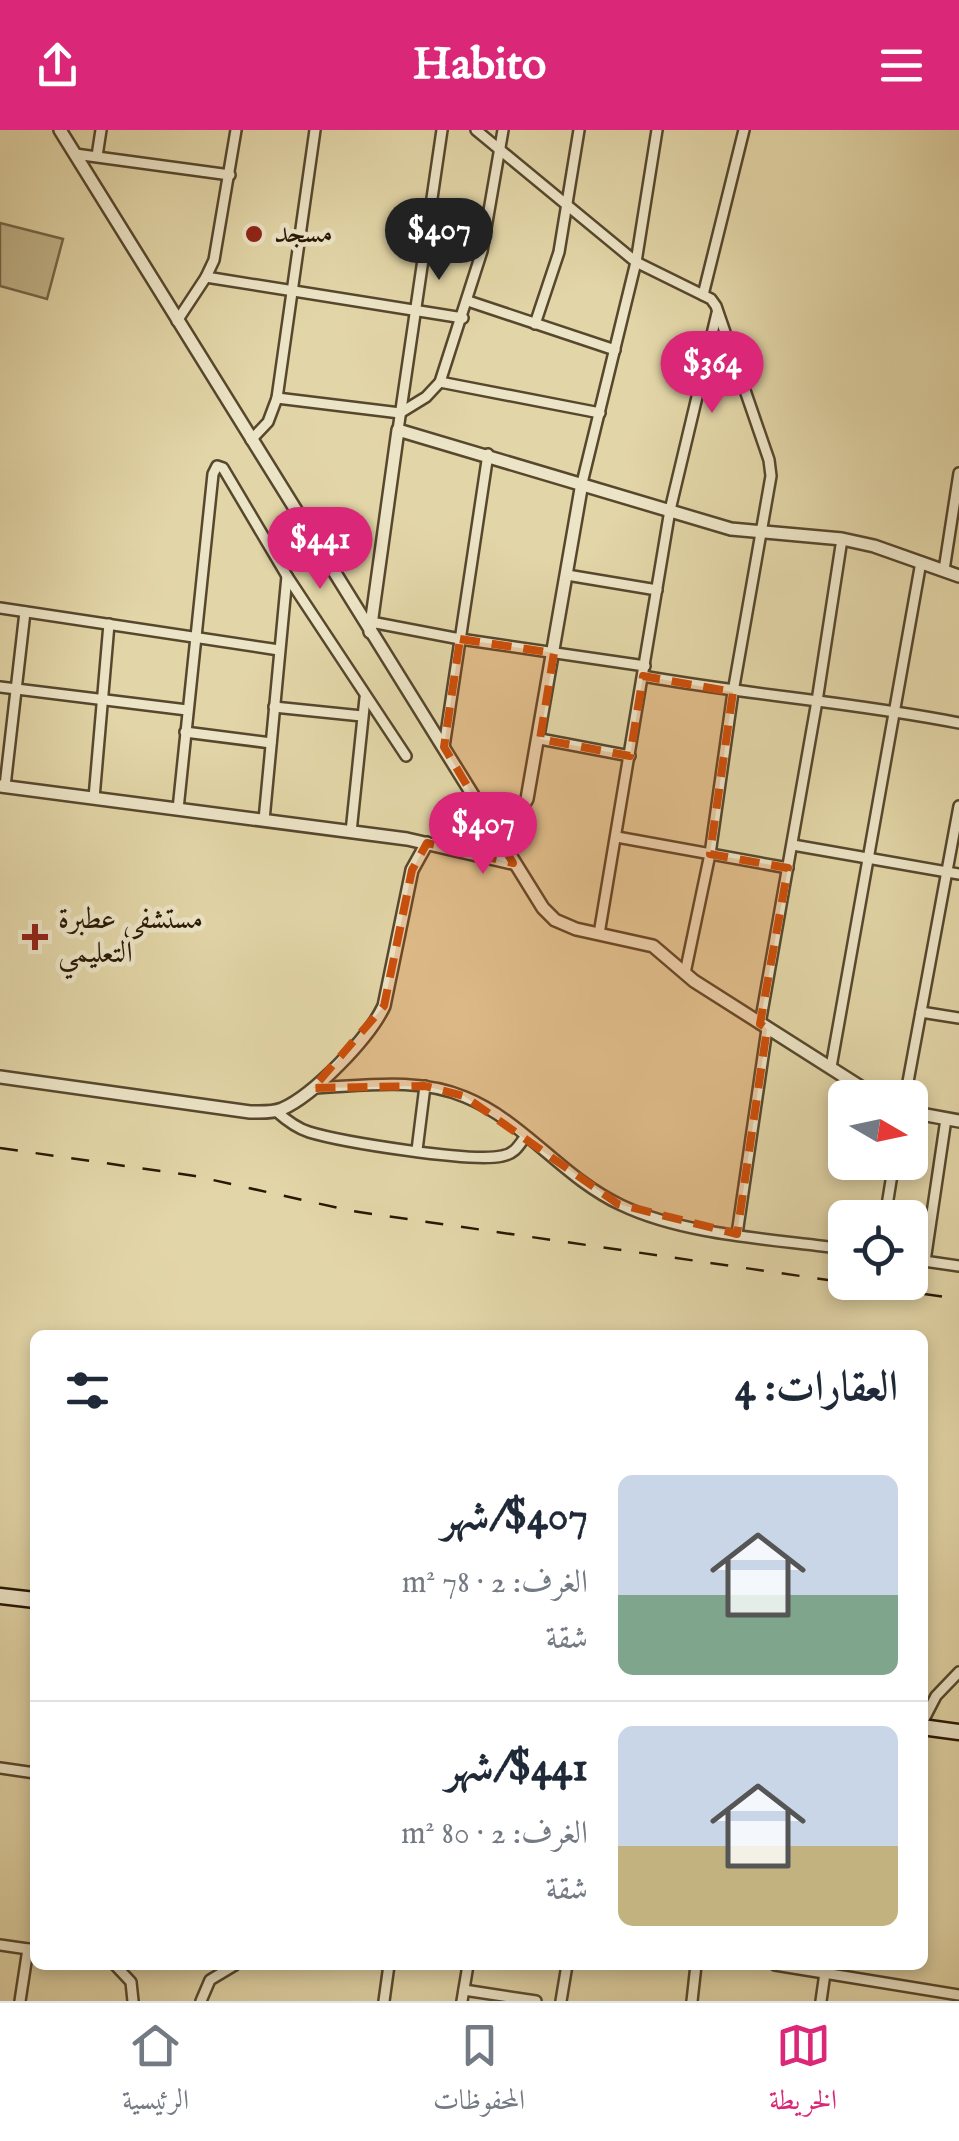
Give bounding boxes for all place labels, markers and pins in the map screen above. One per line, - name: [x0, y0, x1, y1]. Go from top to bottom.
- pin: $407: [380, 198, 498, 283]
- place label: مسجد: [274, 215, 333, 253]
- marker: مسجد: [243, 223, 265, 245]
- pin: $364: [653, 331, 771, 416]
- pin: $441: [261, 507, 379, 592]
- pin: $407: [424, 792, 542, 877]
- place label: مستشفى عطبرة التعليمي: [58, 901, 203, 980]
- marker: مستشفى عطبرة التعليمي: [22, 924, 48, 950]

